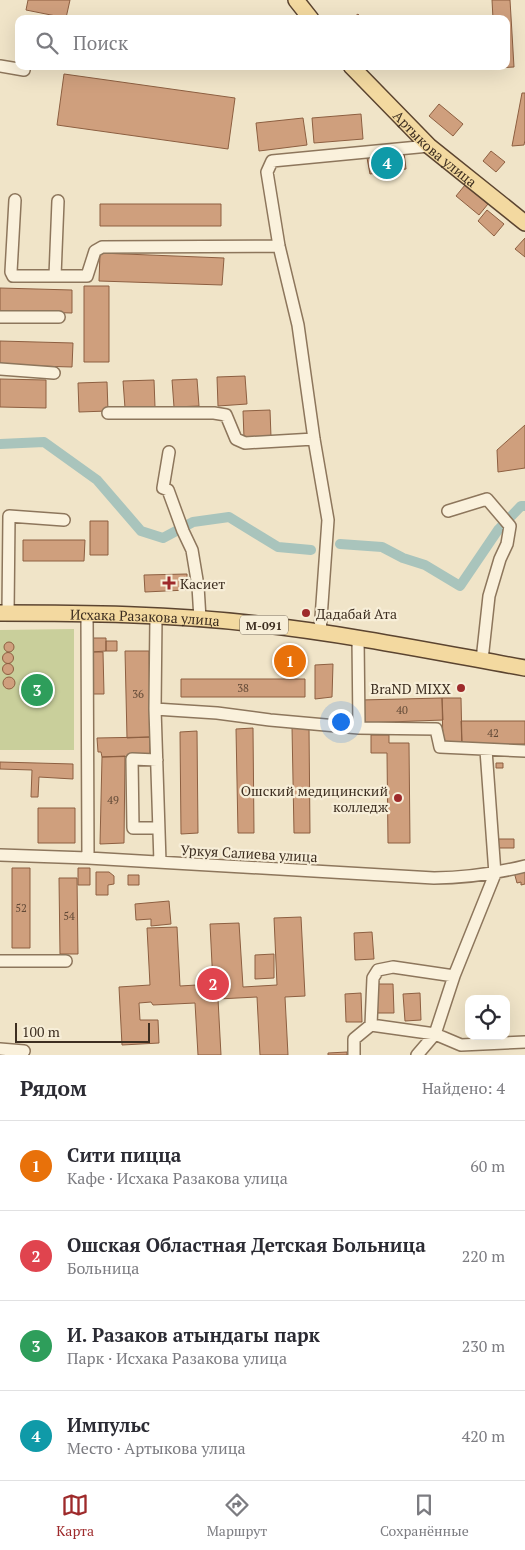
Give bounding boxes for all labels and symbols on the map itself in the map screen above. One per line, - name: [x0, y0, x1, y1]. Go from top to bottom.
- street label: Артыкова улица: [389, 106, 481, 191]
- pin: 4: [371, 144, 403, 182]
- place label: Касиет: [180, 574, 225, 593]
- marker: Касиет: [162, 576, 176, 590]
- street label: Исхака Разакова улица: [70, 604, 221, 630]
- place label: Дадабай Ата: [316, 604, 397, 623]
- marker: Дадабай Ата: [300, 607, 312, 619]
- road number: М-091: [240, 616, 288, 634]
- pin: 1: [274, 642, 306, 680]
- pin: 3: [21, 671, 53, 709]
- place label: BraND MIXX: [371, 679, 452, 698]
- house number: 38: [237, 681, 249, 695]
- marker: BraND MIXX: [455, 682, 467, 694]
- house number: 36: [132, 687, 144, 701]
- house number: 40: [396, 703, 408, 717]
- your location: [328, 709, 354, 735]
- house number: 42: [487, 726, 499, 740]
- place label: Ошский медицинский колледж: [241, 781, 389, 816]
- marker: Ошский медицинский колледж: [392, 792, 404, 804]
- house number: 49: [107, 793, 119, 807]
- street label: Уркуя Салиева улица: [180, 840, 318, 866]
- house number: 52: [15, 901, 27, 915]
- house number: 54: [63, 909, 75, 923]
- pin: 2: [197, 965, 229, 1003]
- scale bar: [15, 1020, 150, 1043]

